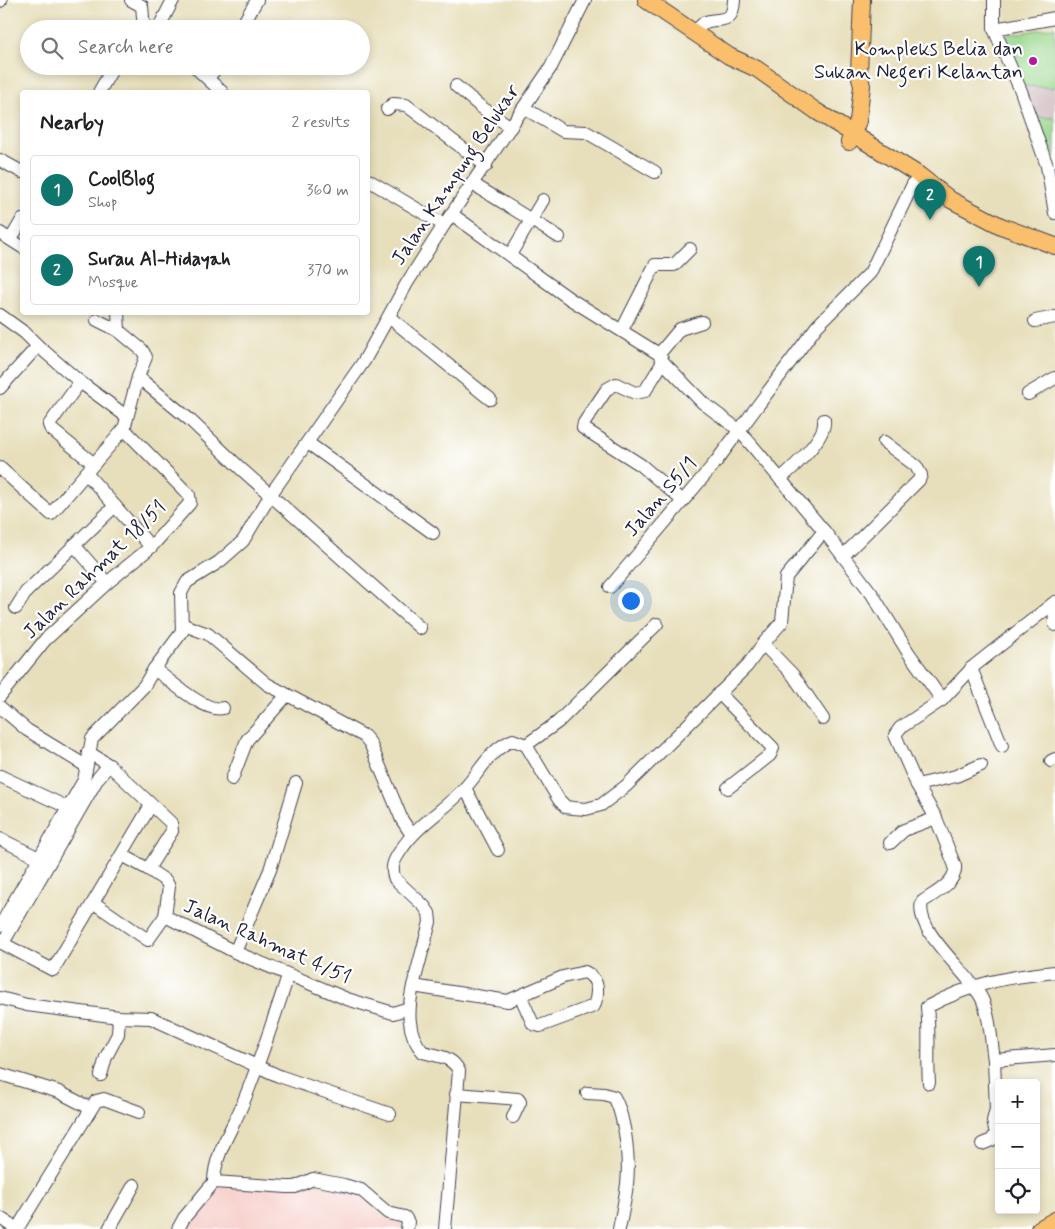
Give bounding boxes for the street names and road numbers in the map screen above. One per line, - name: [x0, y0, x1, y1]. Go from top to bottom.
- street label: Jalan Kampung Belukar: [385, 79, 529, 272]
- street label: Jalan S5/1: [619, 451, 703, 543]
- street label: Jalan Rahmat 18/51: [18, 495, 172, 645]
- street label: Jalan Rahmat 4/51: [179, 893, 355, 991]

